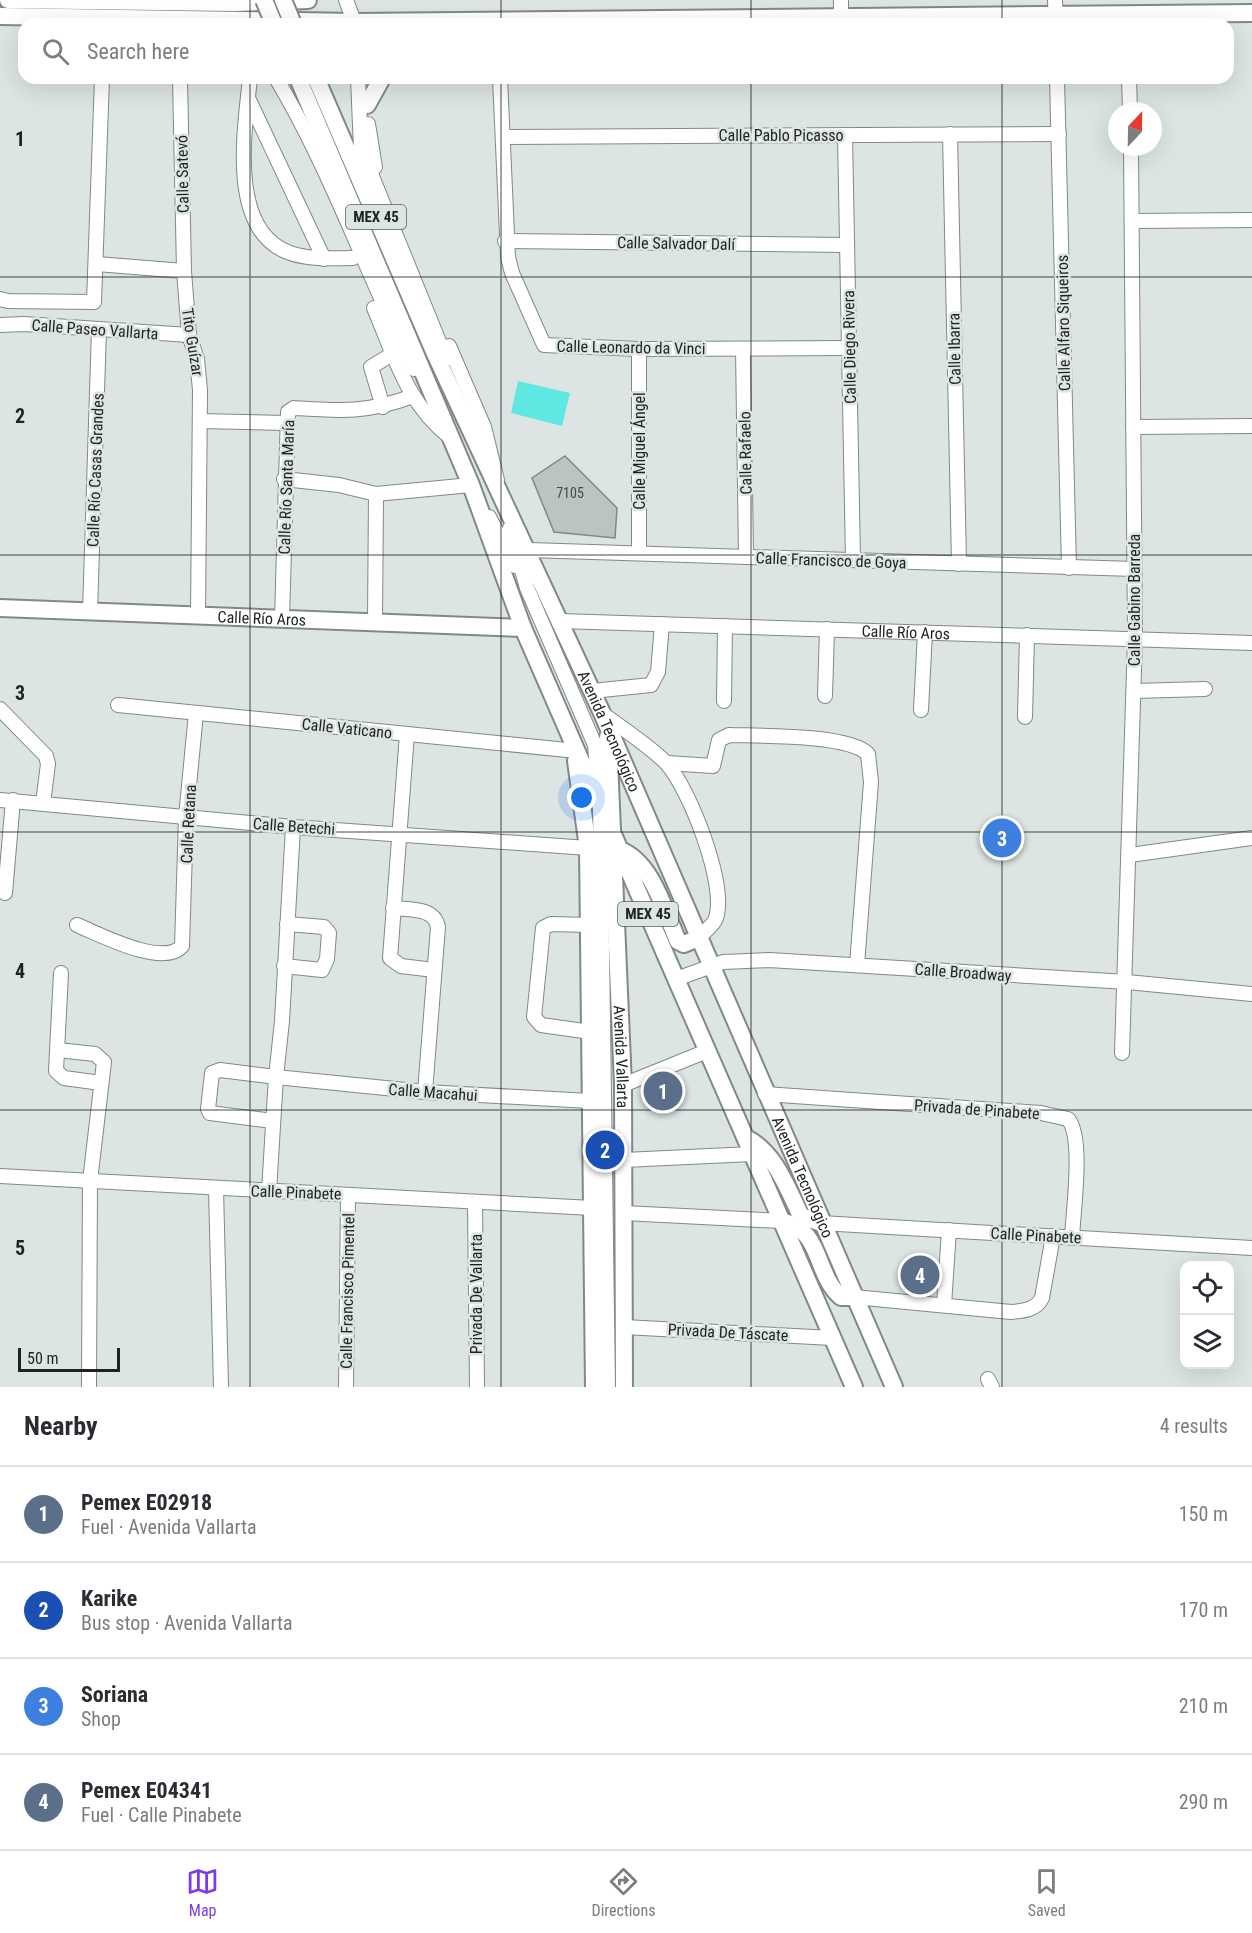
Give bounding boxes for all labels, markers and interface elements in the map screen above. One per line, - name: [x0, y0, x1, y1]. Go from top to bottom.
- search box: [18, 18, 1234, 84]
- icon: search: [39, 35, 72, 68]
- text: Search here: [87, 39, 189, 64]
- north arrow: [1108, 102, 1162, 156]
- street label: Calle Pablo Picasso: [718, 126, 844, 145]
- text: 1: [15, 127, 25, 151]
- street label: Calle Satevó: [172, 135, 193, 213]
- road number: MEX 45: [346, 205, 406, 229]
- street label: Calle Salvador Dalí: [617, 233, 736, 254]
- street label: Calle Alfaro Siqueiros: [1053, 255, 1074, 391]
- street label: Calle Diego Rivera: [839, 290, 860, 404]
- street label: Tito Guízar: [178, 307, 207, 378]
- street label: Calle Ibarra: [944, 313, 965, 385]
- street label: Calle Paseo Vallarta: [31, 316, 159, 343]
- street label: Calle Leonardo da Vinci: [556, 337, 706, 358]
- street label: Calle Miguel Ángel: [630, 392, 649, 510]
- street label: Calle Río Casas Grandes: [83, 393, 108, 547]
- text: 2: [15, 404, 25, 428]
- street label: Calle Rafaelo: [735, 411, 756, 495]
- street label: Calle Río Santa María: [275, 419, 298, 555]
- house number: 7105: [556, 485, 584, 501]
- street label: Calle Gabino Barreda: [1125, 534, 1144, 666]
- street label: Calle Francisco de Goya: [755, 548, 907, 573]
- street label: Calle Río Aros: [217, 607, 306, 630]
- street label: Calle Río Aros: [861, 622, 950, 643]
- street label: Avenida Tecnológico: [574, 668, 644, 795]
- text: 3: [15, 681, 25, 705]
- street label: Calle Vaticano: [301, 714, 393, 743]
- your location: [567, 783, 596, 812]
- street label: Calle Retana: [177, 784, 200, 864]
- street label: Calle Betechi: [252, 814, 336, 839]
- pin: 3: [982, 816, 1022, 860]
- road number: MEX 45: [618, 902, 678, 926]
- text: 4: [15, 959, 25, 983]
- street label: Calle Broadway: [914, 960, 1012, 985]
- street label: Avenida Vallarta: [610, 1005, 632, 1108]
- pin: 1: [644, 1068, 682, 1114]
- street label: Calle Macahui: [388, 1080, 478, 1105]
- street label: Privada de Pinabete: [914, 1096, 1040, 1123]
- street label: Avenida Tecnológico: [768, 1113, 837, 1241]
- pin: 2: [586, 1128, 624, 1172]
- street label: Calle Pinabete: [250, 1181, 342, 1204]
- street label: Calle Francisco Pimentel: [337, 1213, 358, 1369]
- street label: Calle Pinabete: [990, 1224, 1082, 1247]
- street label: Privada De Vallarta: [467, 1234, 486, 1354]
- text: 5: [15, 1236, 25, 1260]
- pin: 4: [900, 1252, 940, 1298]
- map controls: [1180, 1261, 1234, 1369]
- button: locate: [1180, 1261, 1234, 1315]
- button: layers: [1180, 1315, 1234, 1369]
- street label: Privada De Táscate: [667, 1320, 789, 1345]
- scale bar: [18, 1345, 120, 1372]
- text: 50 m: [27, 1349, 59, 1368]
- text: Nearby: [24, 1411, 98, 1441]
- text: 4 results: [1160, 1414, 1228, 1438]
- text: Pemex E02918: [81, 1490, 212, 1515]
- text: 1: [38, 1502, 49, 1526]
- text: 150 m: [1179, 1502, 1228, 1526]
- text: Fuel · Avenida Vallarta: [81, 1515, 257, 1539]
- text: Karike: [81, 1586, 137, 1611]
- text: 2: [38, 1598, 49, 1622]
- text: 170 m: [1179, 1598, 1228, 1622]
- text: Bus stop · Avenida Vallarta: [81, 1611, 293, 1635]
- text: Soriana: [81, 1682, 148, 1707]
- text: 3: [38, 1694, 49, 1718]
- text: 210 m: [1179, 1694, 1228, 1718]
- text: Shop: [81, 1707, 121, 1731]
- text: Pemex E04341: [81, 1778, 212, 1803]
- text: 4: [38, 1790, 49, 1814]
- text: 290 m: [1179, 1790, 1228, 1814]
- text: Fuel · Calle Pinabete: [81, 1803, 242, 1827]
- tab: Map: [186, 1865, 219, 1920]
- tab: Directions: [592, 1865, 655, 1920]
- tab: Saved: [1028, 1865, 1066, 1920]

